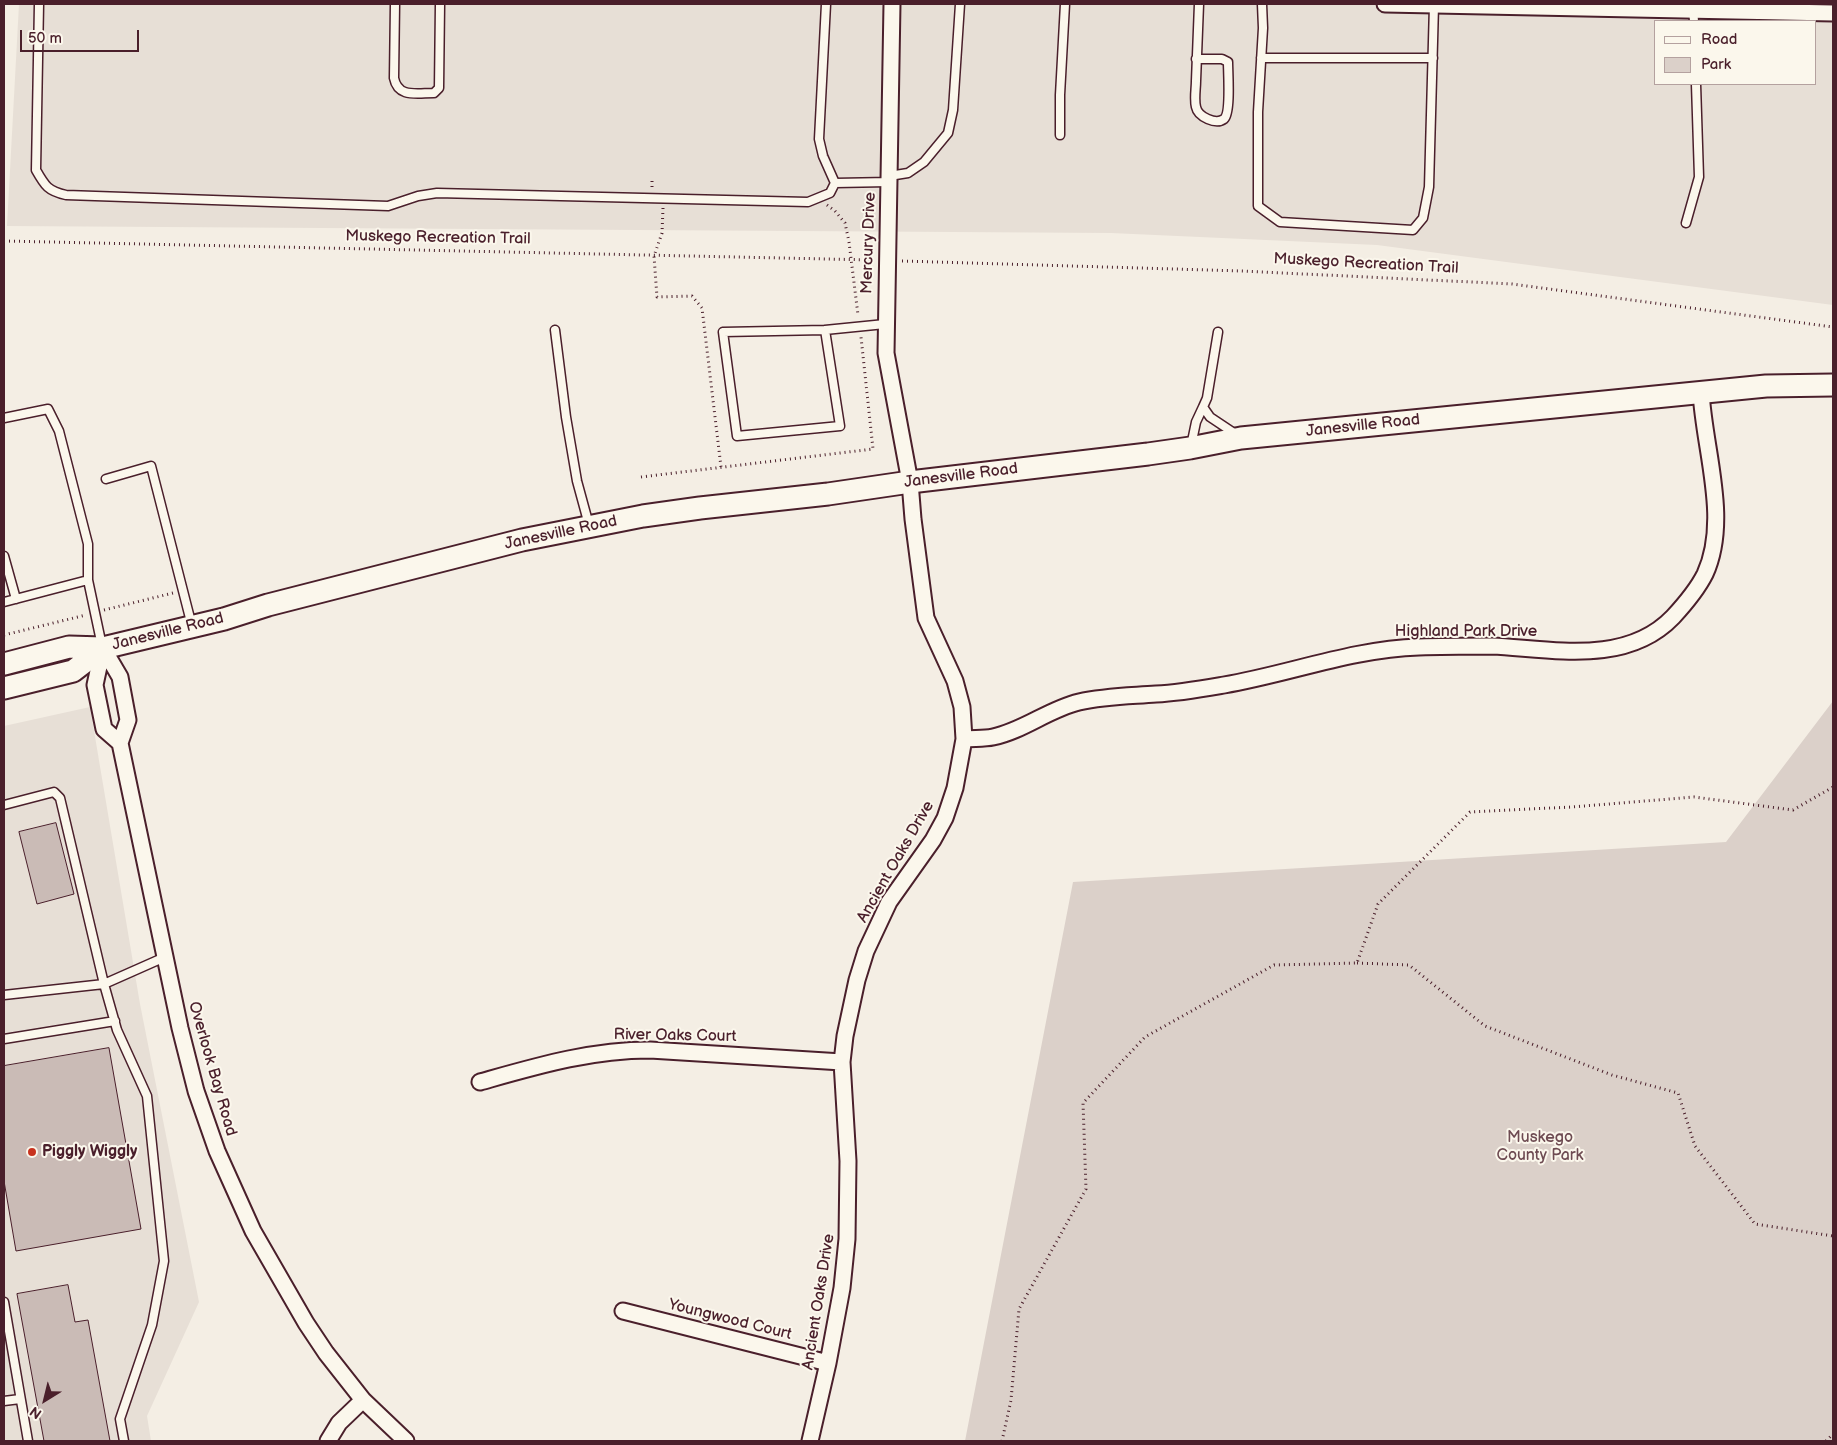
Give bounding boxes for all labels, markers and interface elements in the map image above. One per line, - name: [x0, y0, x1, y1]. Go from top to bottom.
- scale bar: [22, 20, 141, 52]
- legend: [1654, 20, 1817, 85]
- text: 50 m: [28, 29, 62, 48]
- text: Road: [1701, 30, 1737, 49]
- text: Park: [1701, 55, 1731, 74]
- street label: Mercury Drive: [858, 192, 880, 294]
- street label: Muskego Recreation Trail: [345, 227, 531, 249]
- street label: Muskego Recreation Trail: [1273, 250, 1459, 278]
- street label: Janesville Road: [1305, 410, 1421, 442]
- street label: Janesville Road: [903, 459, 1019, 493]
- street label: Janesville Road: [503, 512, 619, 554]
- street label: Janesville Road: [110, 609, 226, 655]
- street label: Highland Park Drive: [1395, 622, 1537, 642]
- street label: Ancient Oaks Drive: [853, 798, 939, 926]
- street label: Overlook Bay Road: [184, 1000, 240, 1138]
- street label: River Oaks Court: [613, 1025, 737, 1047]
- park label: Muskego County Park: [1497, 1128, 1583, 1166]
- place label: Piggly Wiggly: [42, 1142, 137, 1162]
- marker: Piggly Wiggly: [26, 1146, 38, 1158]
- street label: Ancient Oaks Drive: [799, 1233, 839, 1371]
- street label: Youngwood Court: [666, 1295, 794, 1345]
- north arrow: [20, 1375, 70, 1425]
- text: N: [27, 1403, 45, 1423]

